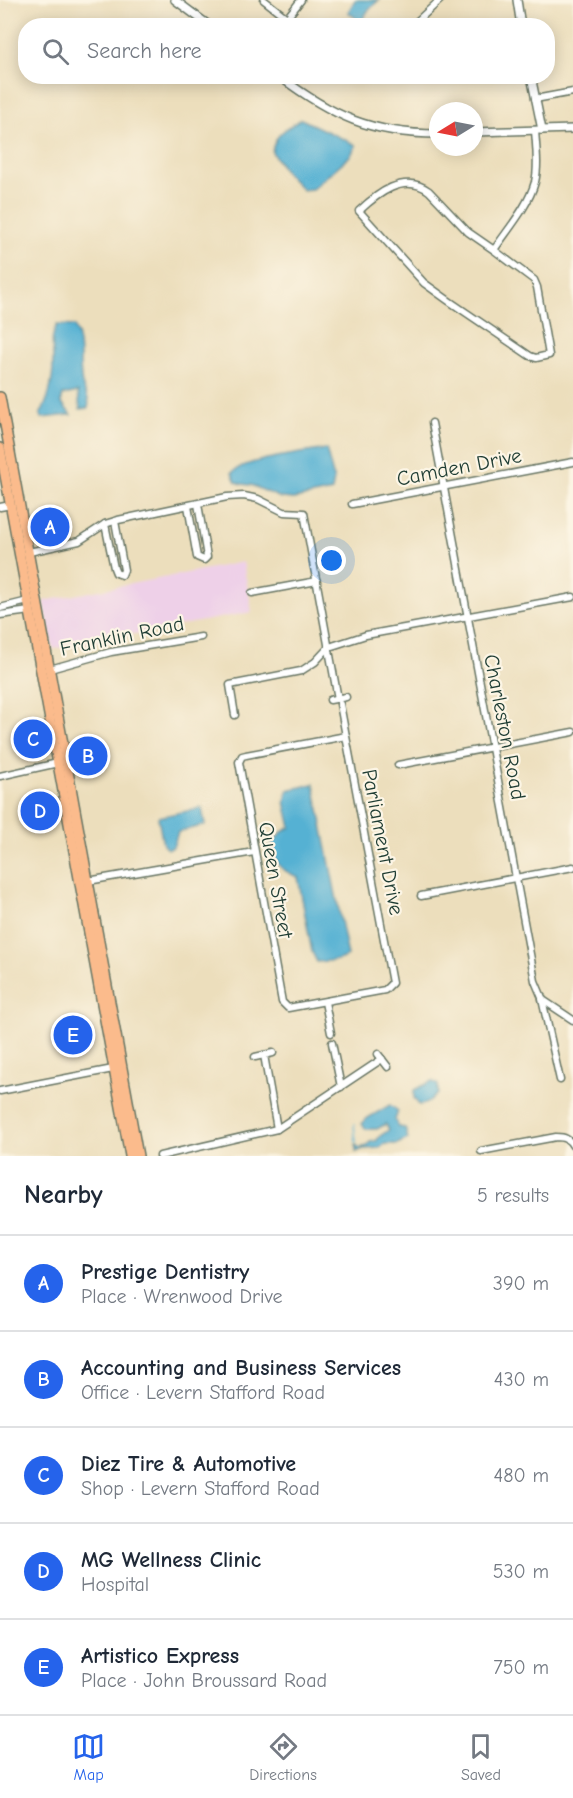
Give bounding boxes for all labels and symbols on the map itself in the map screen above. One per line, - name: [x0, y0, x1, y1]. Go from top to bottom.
- north arrow: [429, 102, 483, 156]
- street label: Camden Drive: [395, 443, 523, 491]
- pin: A: [31, 504, 70, 550]
- your location: [317, 546, 346, 575]
- street label: Franklin Road: [58, 611, 186, 661]
- street label: Charleston Road: [479, 652, 531, 802]
- pin: C: [14, 716, 52, 762]
- pin: B: [68, 734, 107, 778]
- street label: Parliament Drive: [357, 767, 409, 917]
- pin: D: [20, 788, 60, 834]
- street label: Queen Street: [254, 820, 298, 941]
- pin: E: [54, 1012, 92, 1058]

